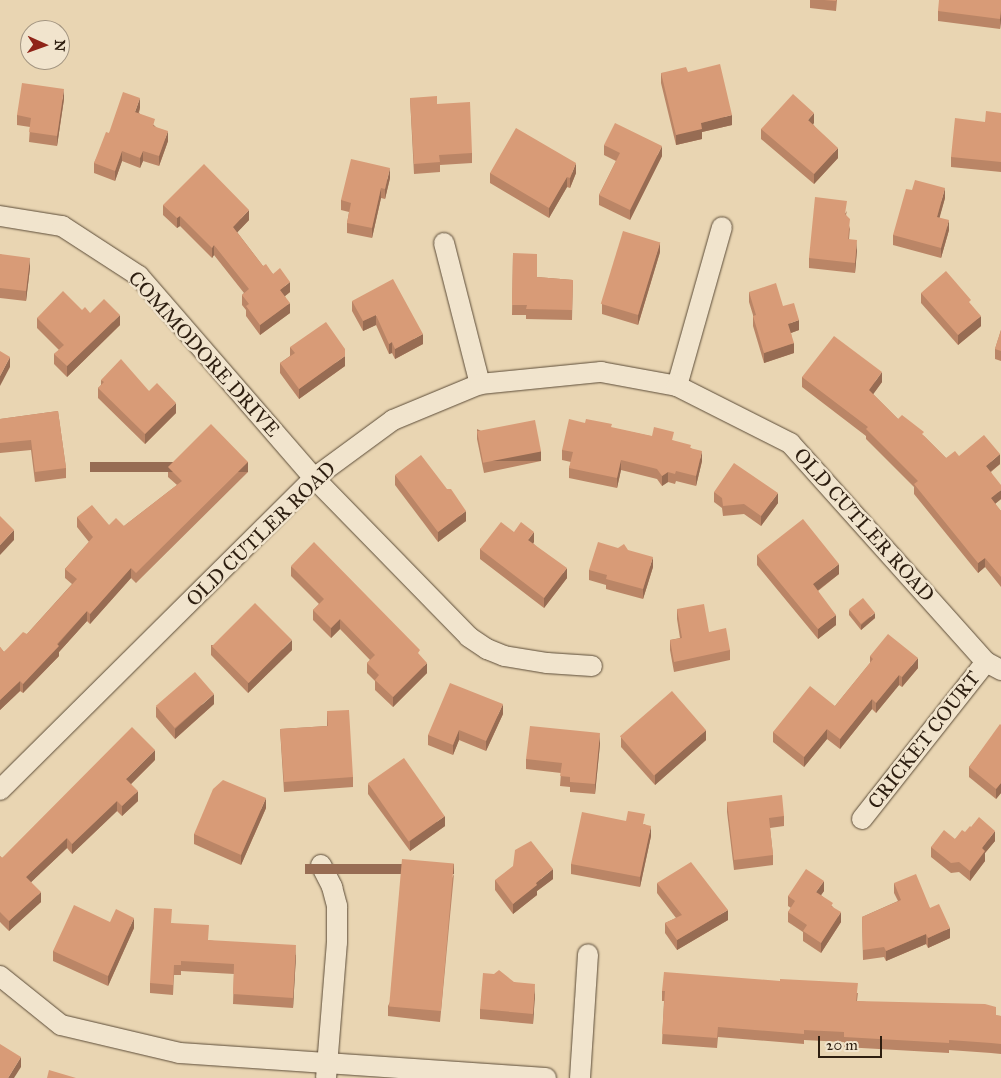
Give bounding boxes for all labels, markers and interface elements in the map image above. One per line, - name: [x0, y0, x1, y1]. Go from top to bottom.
- north arrow: [20, 20, 70, 70]
- text: N: [51, 39, 68, 52]
- street label: COMMODORE DRIVE: [123, 266, 285, 442]
- street label: OLD CUTLER ROAD: [789, 443, 939, 607]
- street label: OLD CUTLER ROAD: [181, 456, 341, 612]
- street label: CRICKET COURT: [863, 666, 985, 814]
- scale bar: [821, 1026, 885, 1058]
- text: 20 m: [826, 1036, 858, 1054]

